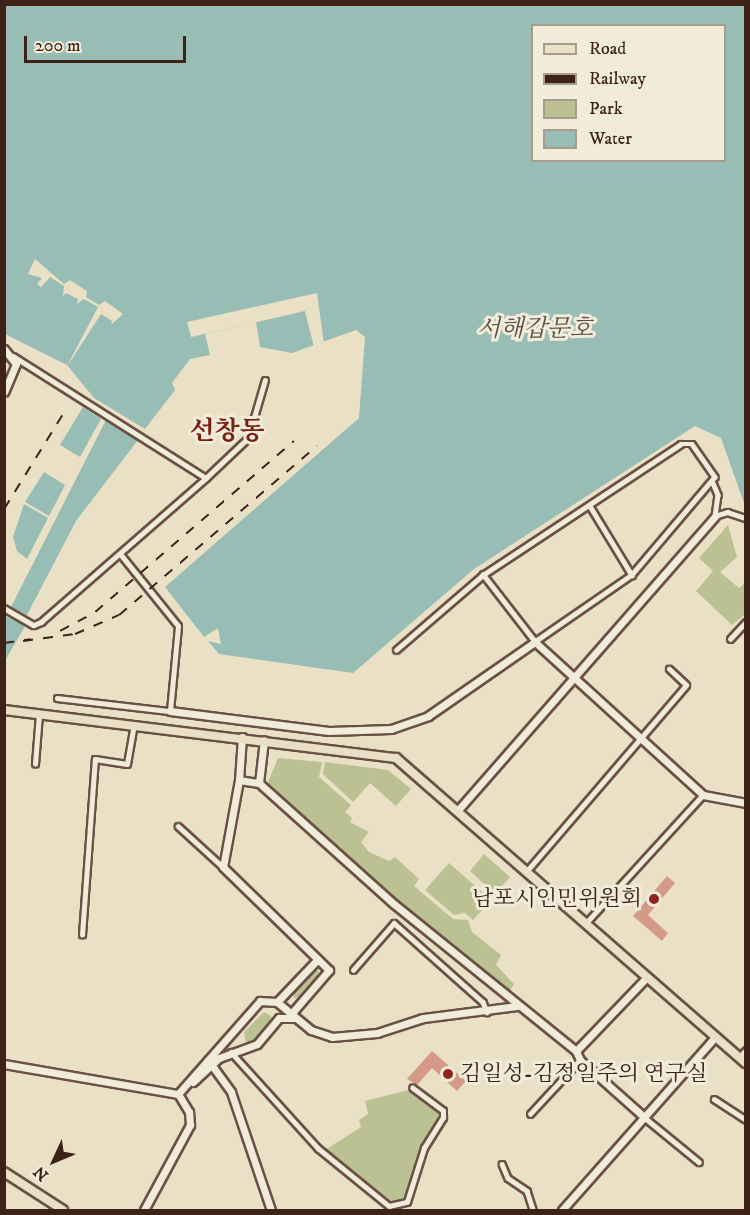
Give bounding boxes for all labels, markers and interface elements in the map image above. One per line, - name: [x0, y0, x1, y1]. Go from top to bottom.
- scale bar: [27, 24, 189, 62]
- legend: [531, 24, 726, 162]
- text: 200 m: [35, 35, 81, 57]
- text: Road: [589, 38, 626, 60]
- text: Railway: [589, 68, 646, 90]
- text: Park: [589, 98, 623, 120]
- text: Water: [589, 128, 632, 150]
- water label: 서해갑문호: [477, 316, 593, 344]
- district label: 선창동: [189, 416, 265, 448]
- place label: 남포시인민위원회: [472, 886, 642, 912]
- marker: 남포시인민위원회: [647, 892, 661, 906]
- place label: 김일성-김정일주의 연구실: [460, 1061, 707, 1087]
- marker: 김일성-김정일주의 연구실: [441, 1067, 455, 1081]
- north arrow: [24, 1131, 84, 1191]
- text: N: [29, 1162, 53, 1185]

